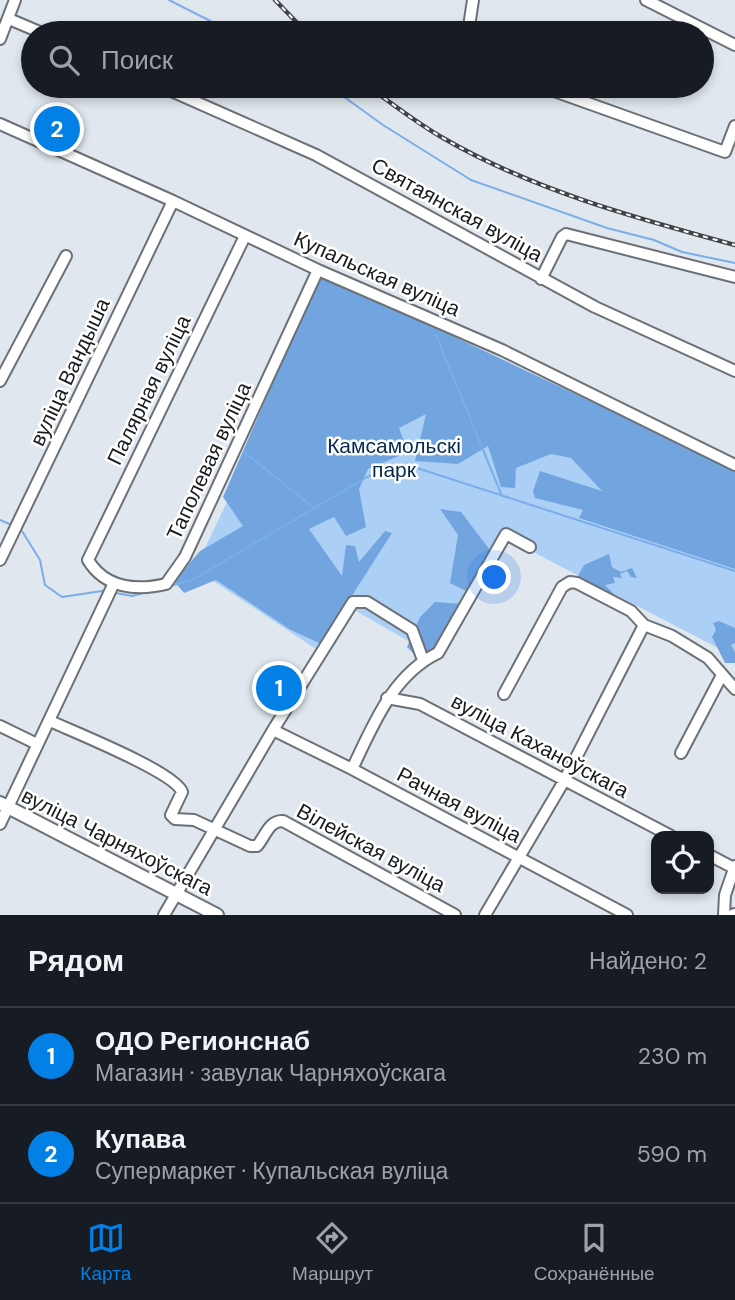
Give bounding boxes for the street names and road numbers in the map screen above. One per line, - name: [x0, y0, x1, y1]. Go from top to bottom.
- street label: Святаянская вуліца: [366, 151, 548, 269]
- street label: Купальская вуліца: [289, 225, 465, 323]
- street label: вуліца Вандыша: [23, 293, 117, 450]
- street label: Палярная вуліца: [101, 310, 198, 470]
- street label: Таполевая вуліца: [160, 377, 258, 544]
- street label: вуліца Каханоўскага: [446, 687, 634, 805]
- street label: Рачная вуліца: [392, 760, 526, 850]
- street label: вуліца Чарняхоўскага: [17, 782, 217, 902]
- street label: Вілейская вуліца: [292, 797, 450, 899]

